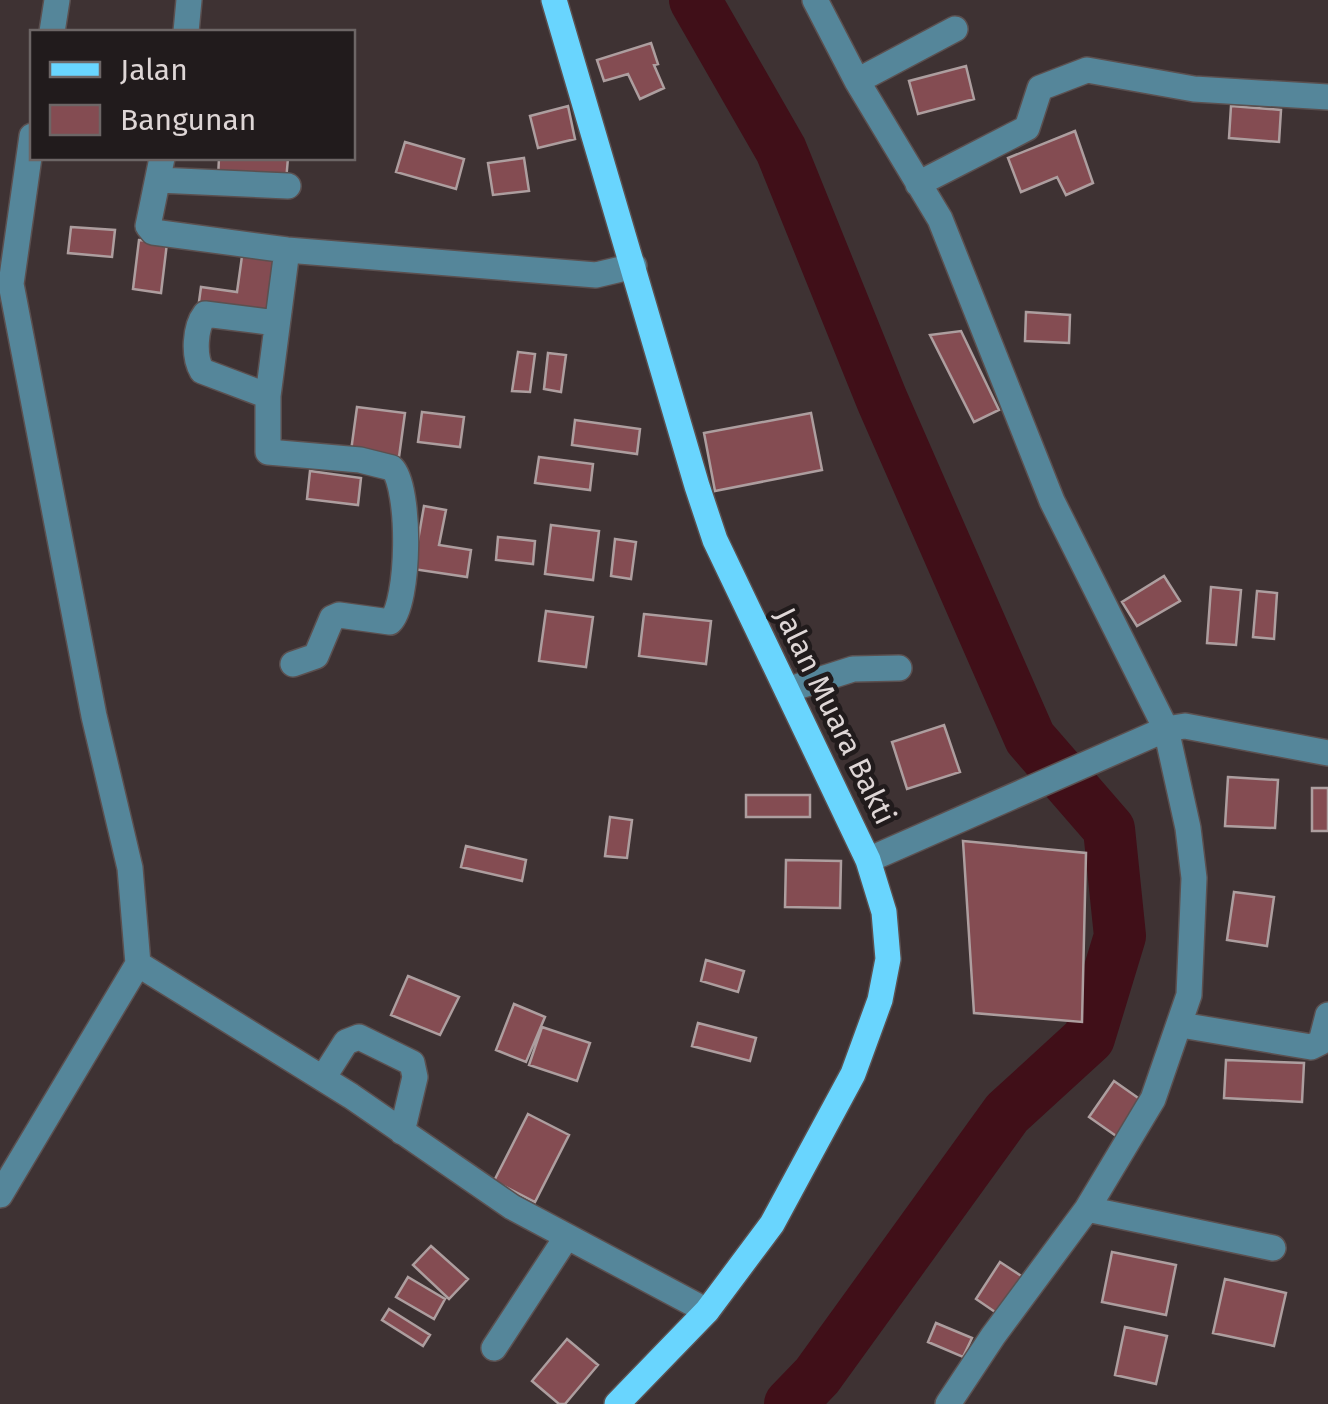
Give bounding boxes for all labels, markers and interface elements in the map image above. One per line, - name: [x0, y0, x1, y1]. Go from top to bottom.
- legend: [30, 30, 355, 160]
- text: Jalan: [120, 52, 188, 88]
- text: Bangunan: [120, 102, 256, 138]
- street label: Jalan Muara Bakti: [767, 602, 903, 830]

